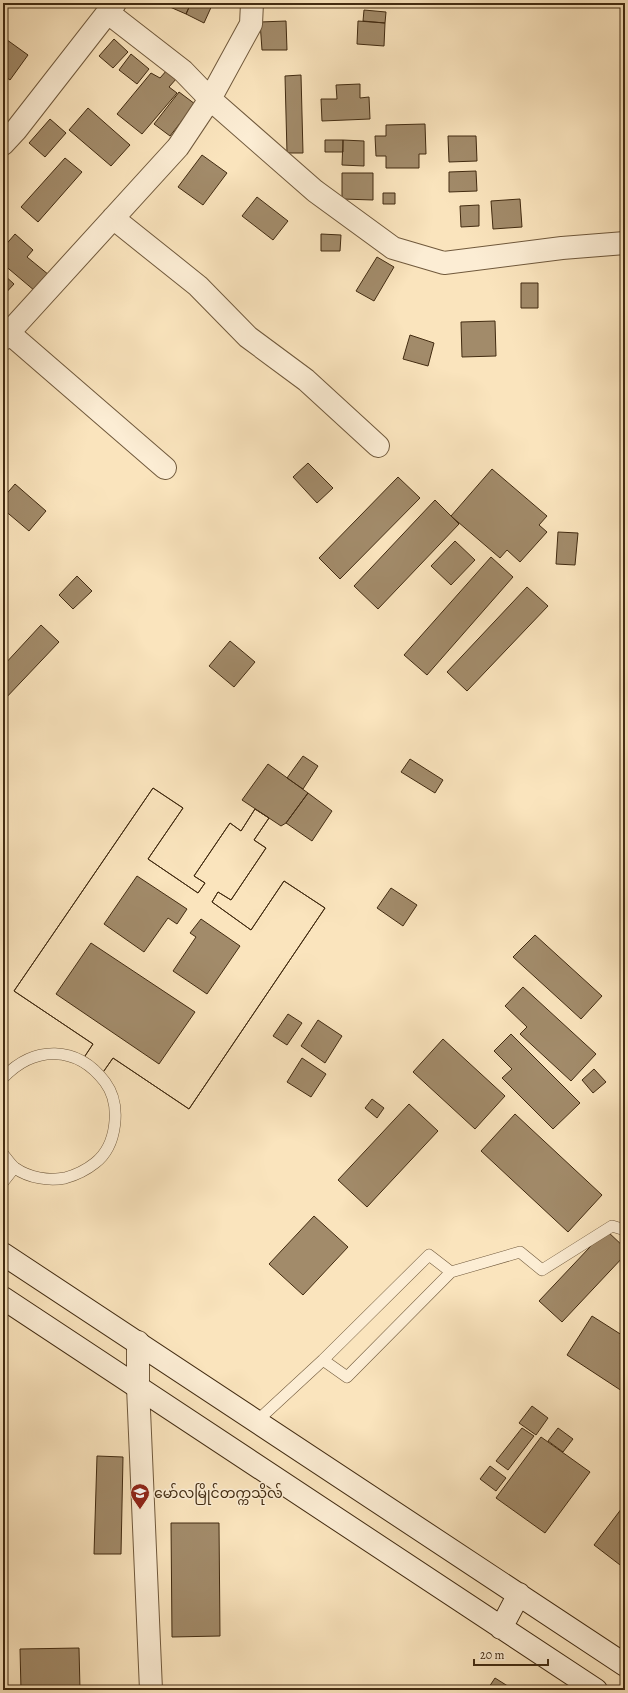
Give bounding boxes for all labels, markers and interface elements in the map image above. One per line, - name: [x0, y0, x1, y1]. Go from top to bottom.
- school or university icon: မော်လမြိုင်တက္ကသိုလ်: [129, 1482, 151, 1510]
- place label: မော်လမြိုင်တက္ကသိုလ်: [154, 1483, 283, 1505]
- scale bar: [474, 1641, 548, 1667]
- text: 20 m: [480, 1647, 504, 1663]

